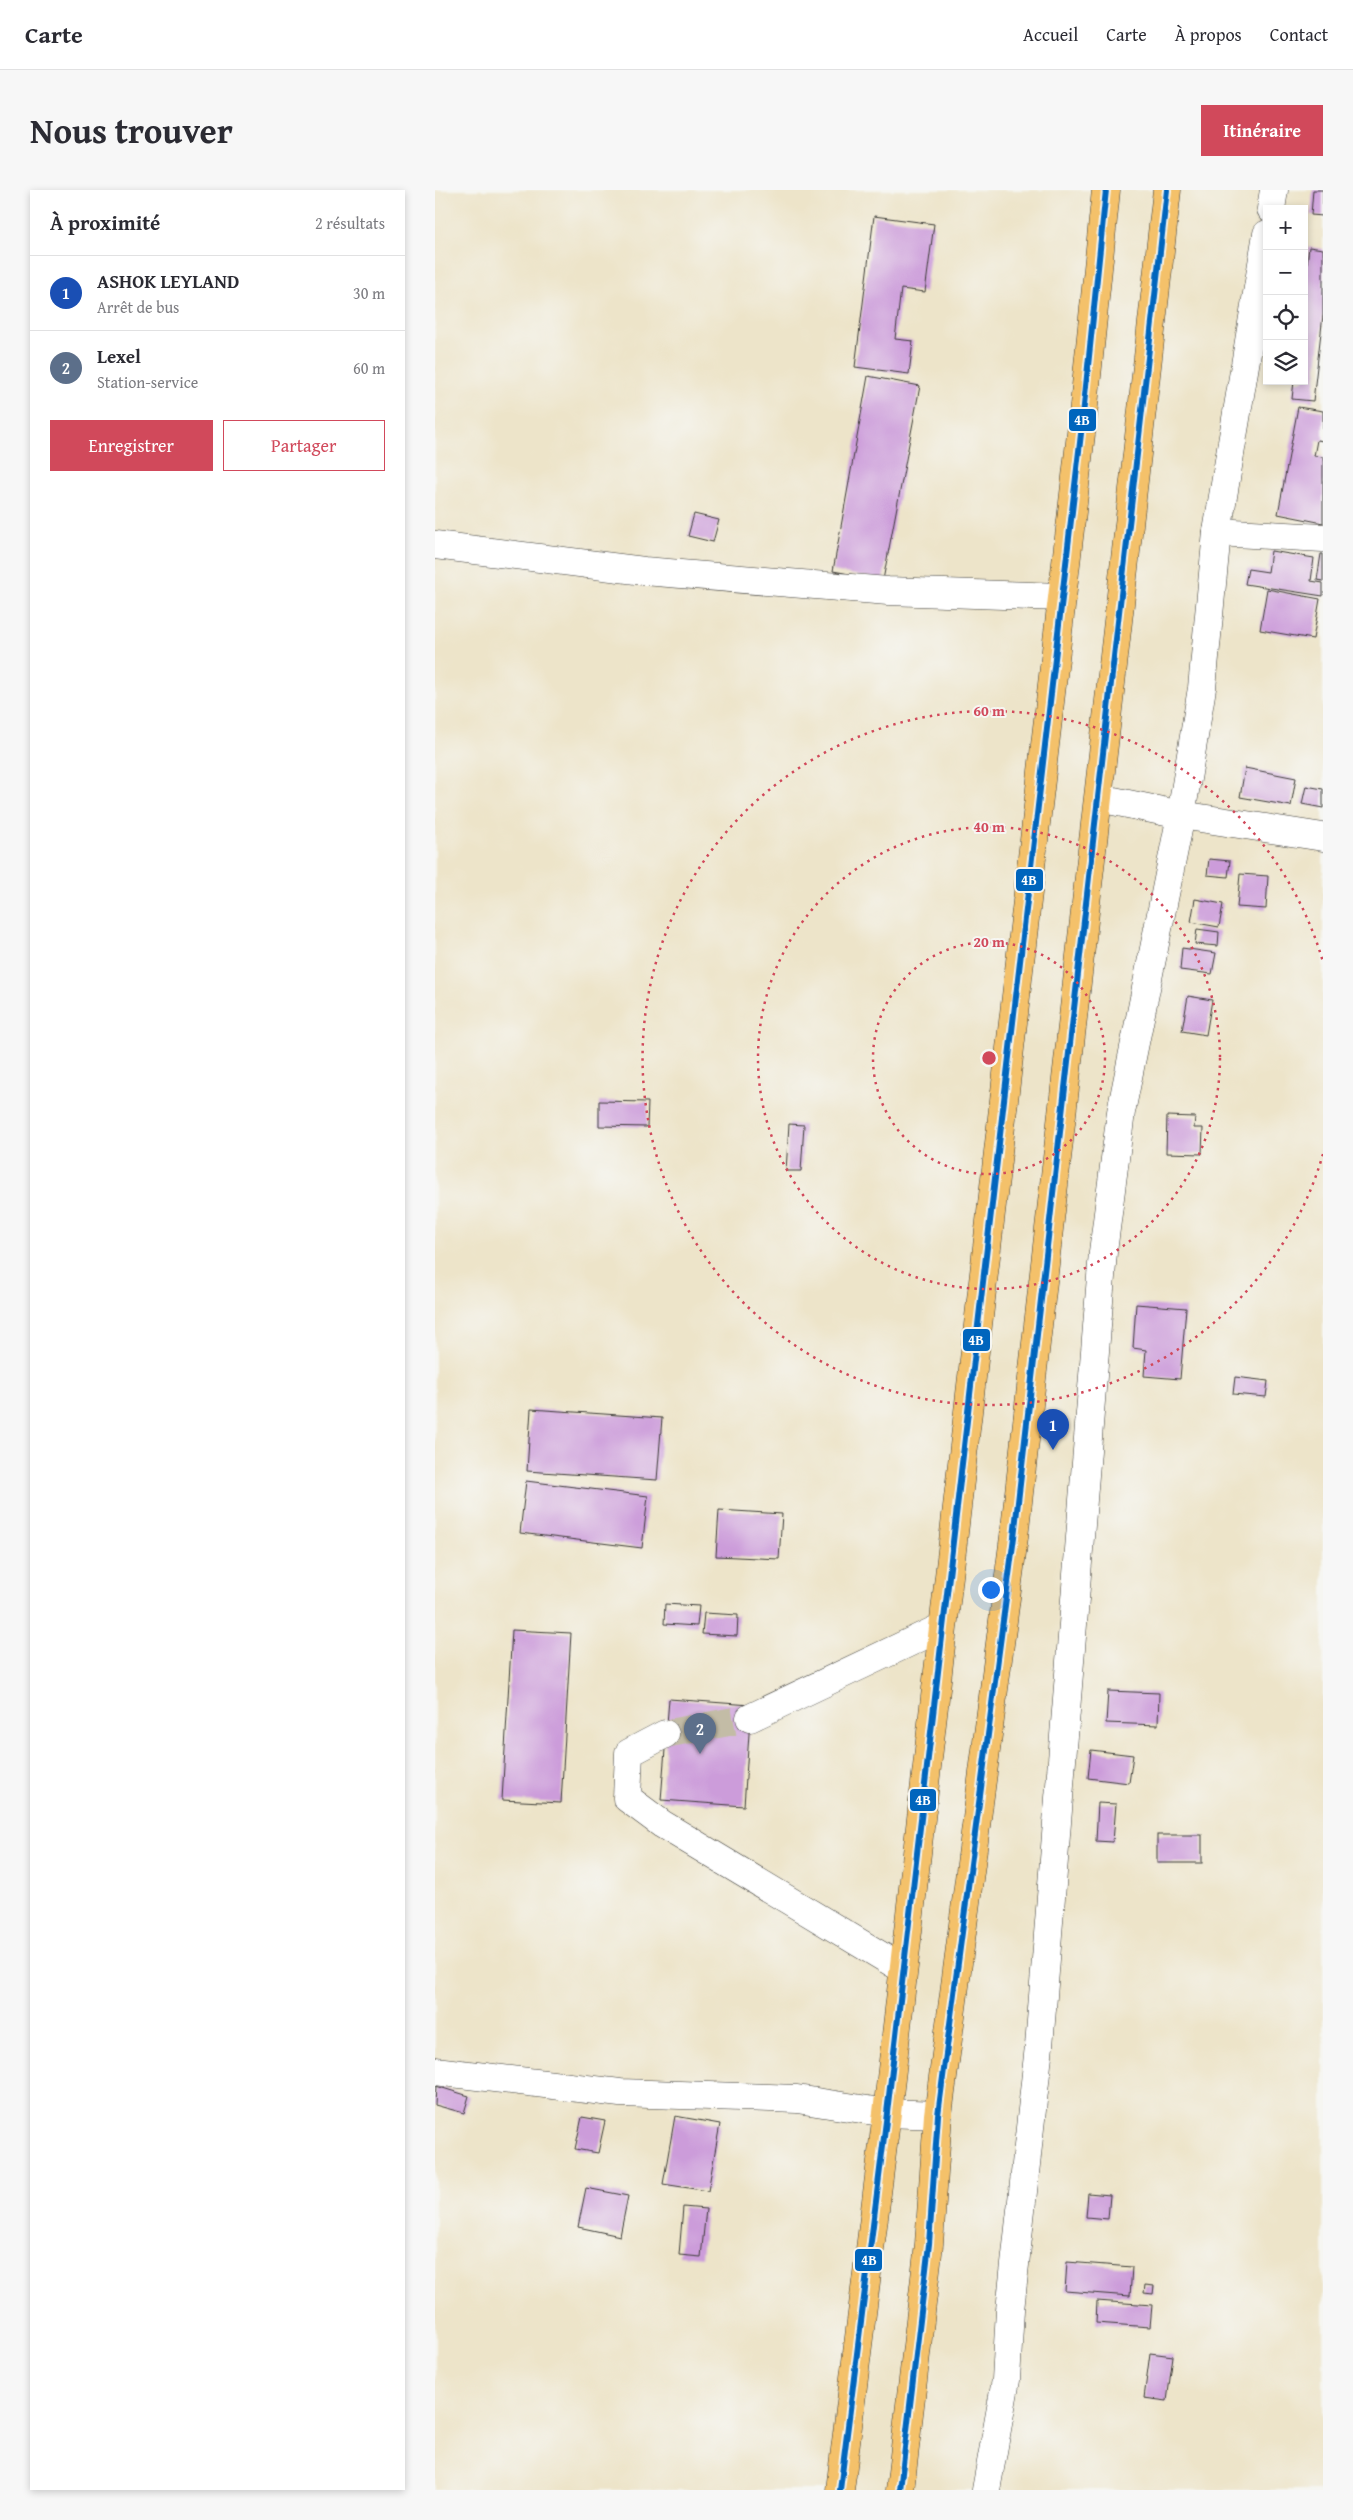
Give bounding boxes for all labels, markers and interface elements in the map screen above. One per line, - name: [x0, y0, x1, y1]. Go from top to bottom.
- text: Carte: [25, 17, 83, 52]
- text: Accueil: [1023, 21, 1078, 48]
- text: Carte: [1106, 21, 1147, 48]
- text: À propos: [1175, 21, 1242, 48]
- text: Contact: [1270, 21, 1328, 48]
- text: Nous trouver: [30, 105, 233, 156]
- button: Itinéraire: [1201, 105, 1323, 156]
- map controls: [1263, 205, 1308, 385]
- button: +: [1263, 205, 1308, 250]
- text: À proximité: [50, 207, 160, 238]
- text: 2 résultats: [315, 211, 385, 235]
- button: −: [1263, 250, 1308, 295]
- text: ASHOK LEYLAND: [97, 267, 239, 295]
- text: 1: [62, 281, 70, 305]
- text: 30 m: [353, 281, 385, 305]
- text: Arrêt de bus: [97, 295, 179, 319]
- button: locate: [1263, 295, 1308, 340]
- button: layers: [1263, 340, 1308, 385]
- text: Lexel: [97, 342, 141, 370]
- text: 2: [62, 356, 70, 380]
- text: 60 m: [353, 356, 385, 380]
- text: Station-service: [97, 370, 198, 394]
- line badge: 4B: [1068, 408, 1097, 432]
- text: 4B: [1074, 410, 1090, 430]
- button: Enregistrer: [50, 420, 213, 471]
- button: Partager: [223, 420, 385, 471]
- text: 60 m: [973, 700, 1005, 721]
- text: 40 m: [973, 816, 1005, 837]
- line badge: 4B: [1015, 868, 1044, 892]
- text: 4B: [1021, 870, 1037, 890]
- text: 20 m: [973, 931, 1005, 952]
- centre of rings: [980, 1049, 998, 1067]
- line badge: 4B: [962, 1328, 991, 1352]
- text: 4B: [968, 1330, 984, 1350]
- pin: 1: [1037, 1409, 1069, 1450]
- your location: [978, 1577, 1004, 1603]
- pin: 2: [684, 1713, 716, 1754]
- line badge: 4B: [909, 1788, 937, 1812]
- text: 4B: [915, 1790, 931, 1810]
- line badge: 4B: [854, 2248, 883, 2272]
- text: 4B: [861, 2250, 877, 2270]

